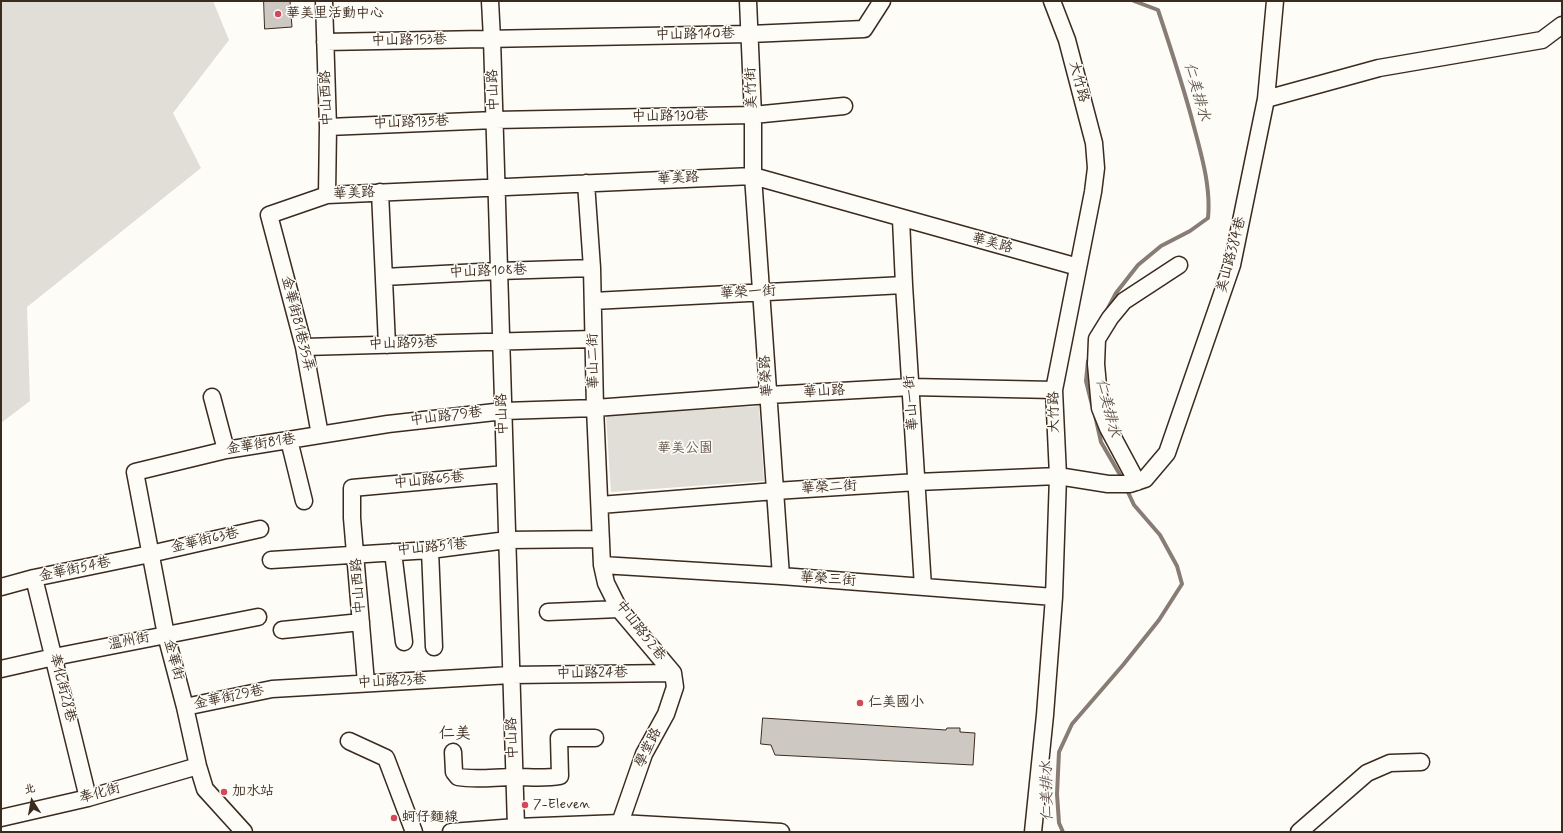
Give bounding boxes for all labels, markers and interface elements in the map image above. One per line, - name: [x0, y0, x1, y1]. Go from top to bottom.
- place label: 華美里活動中心: [286, 6, 384, 22]
- marker: 華美里活動中心: [273, 9, 283, 19]
- street label: 中山路140巷: [655, 26, 735, 44]
- street label: 中山路153巷: [371, 32, 447, 50]
- street label: 大竹路: [1064, 60, 1092, 104]
- water label: 仁美排水: [1179, 61, 1213, 123]
- street label: 美竹街: [743, 67, 761, 109]
- street label: 中山路: [485, 69, 503, 111]
- street label: 中山西路: [318, 70, 336, 126]
- street label: 中山路130巷: [632, 108, 708, 126]
- street label: 中山路135巷: [373, 113, 449, 133]
- street label: 華美路: [657, 170, 699, 188]
- street label: 華美路: [333, 185, 375, 203]
- street label: 美山路384巷: [1214, 215, 1250, 295]
- street label: 華美路: [970, 230, 1014, 258]
- street label: 中山路108巷: [449, 262, 527, 282]
- street label: 金華街81巷35弄: [277, 275, 317, 373]
- street label: 華榮一街: [720, 283, 776, 303]
- street label: 華山二街: [585, 333, 603, 389]
- street label: 中山路93巷: [368, 334, 438, 354]
- street label: 華榮路: [757, 354, 777, 398]
- street label: 華山一街: [902, 374, 922, 432]
- water label: 仁美排水: [1091, 377, 1123, 439]
- street label: 華山路: [803, 383, 845, 401]
- street label: 大竹路: [1046, 391, 1064, 433]
- street label: 中山路: [494, 393, 512, 435]
- street label: 中山路79巷: [409, 404, 483, 430]
- street label: 金華街81巷: [225, 431, 297, 459]
- park label: 華美公園: [657, 441, 713, 457]
- street label: 中山路65巷: [393, 470, 465, 492]
- street label: 華榮二街: [801, 478, 857, 498]
- street label: 金華街63巷: [169, 525, 241, 557]
- street label: 中山路51巷: [396, 537, 468, 559]
- street label: 金華街54巷: [38, 554, 112, 586]
- street label: 中山西路: [349, 557, 369, 615]
- street label: 華榮三街: [799, 570, 857, 590]
- street label: 中山路52巷: [611, 598, 669, 664]
- street label: 溫州街: [107, 630, 151, 654]
- street label: 金華街: [159, 638, 187, 682]
- street label: 奉化街28巷: [45, 652, 79, 724]
- street label: 中山路24巷: [556, 665, 628, 683]
- street label: 中山路23巷: [357, 672, 427, 692]
- street label: 金華街29巷: [192, 682, 266, 714]
- place label: 仁美國小: [868, 695, 924, 711]
- marker: 仁美國小: [855, 698, 865, 708]
- street label: 中山路: [504, 717, 522, 759]
- district label: 仁美: [439, 725, 471, 745]
- street label: 學堂路: [632, 725, 666, 771]
- water label: 仁美排水: [1038, 761, 1058, 821]
- street label: 奉化街: [78, 780, 122, 808]
- north arrow: [12, 781, 52, 821]
- text: 北: [23, 781, 36, 797]
- place label: 加水站: [232, 784, 274, 800]
- marker: 加水站: [219, 787, 229, 797]
- place label: 7-Eleven: [533, 797, 591, 813]
- marker: 7-Eleven: [520, 800, 530, 810]
- place label: 蚵仔麵線: [402, 810, 458, 826]
- marker: 蚵仔麵線: [389, 813, 399, 823]

